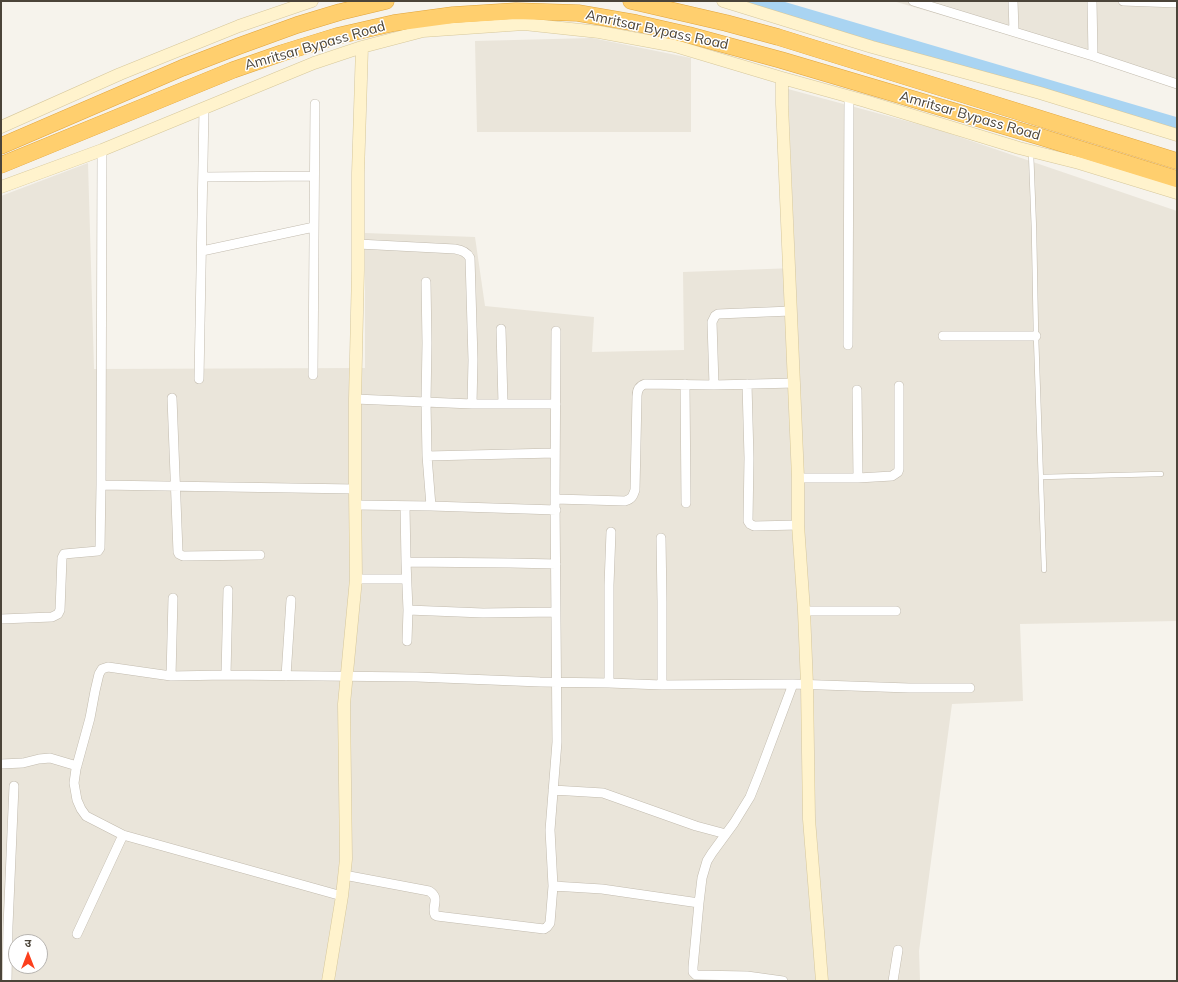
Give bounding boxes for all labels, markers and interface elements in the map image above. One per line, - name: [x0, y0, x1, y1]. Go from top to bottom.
- street label: Amritsar Bypass Road: [584, 7, 730, 53]
- street label: Amritsar Bypass Road: [243, 18, 387, 74]
- street label: Amritsar Bypass Road: [898, 88, 1042, 144]
- north arrow: [8, 934, 48, 974]
- text: उ: [25, 936, 31, 950]

